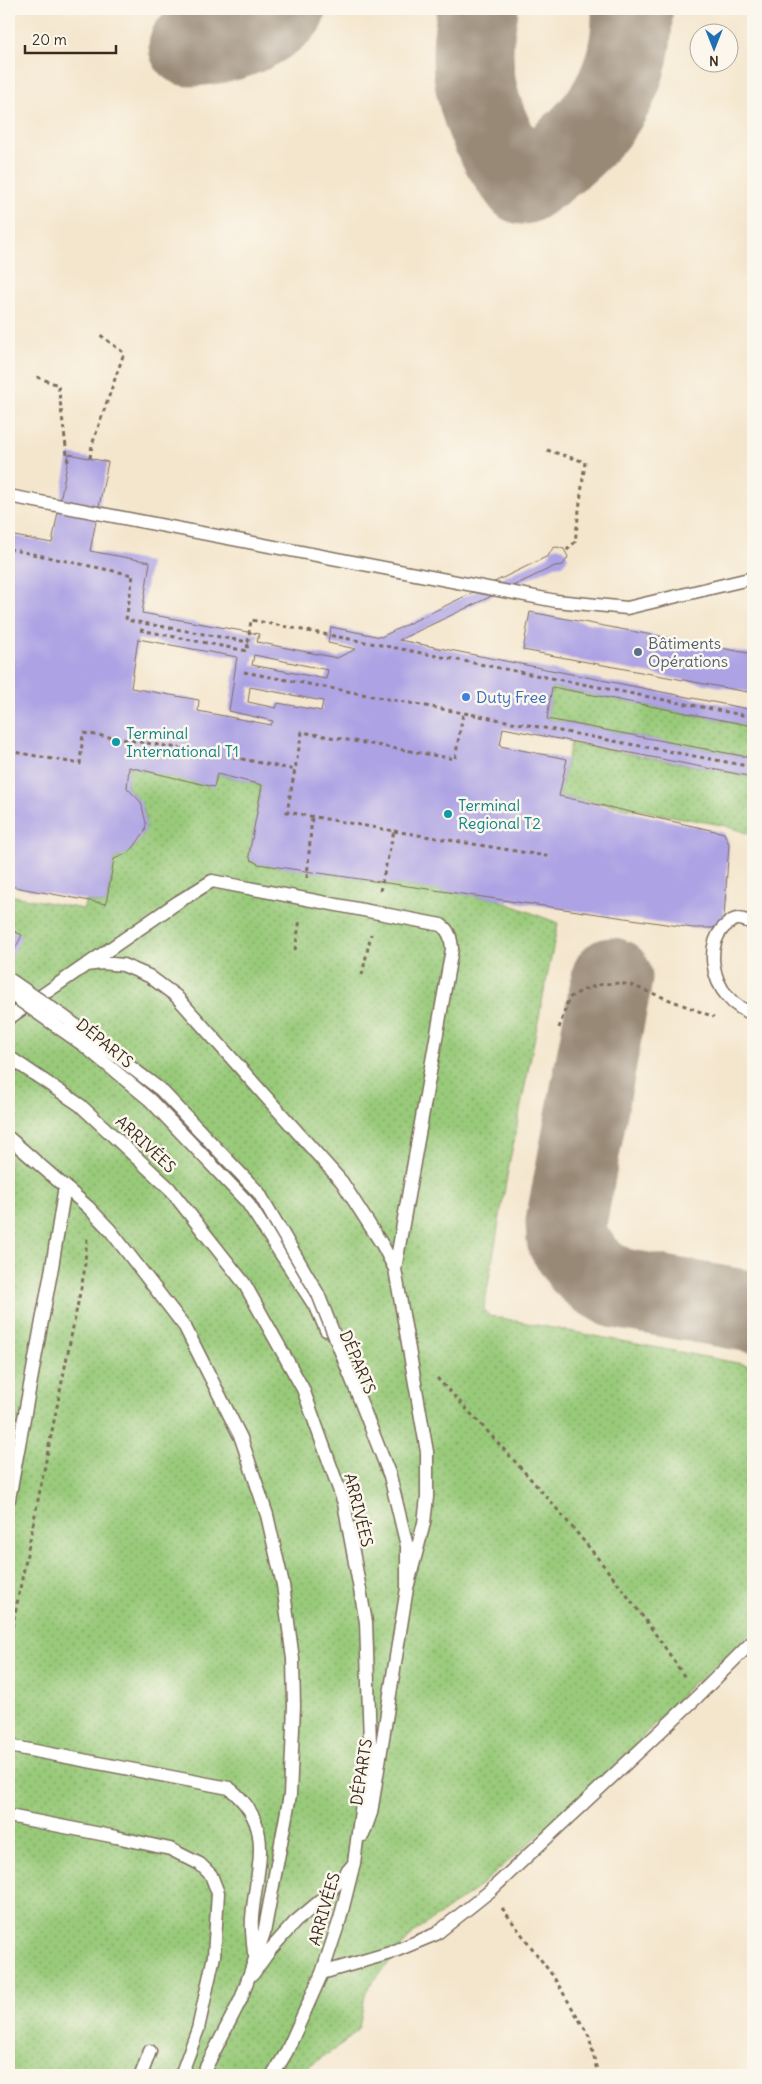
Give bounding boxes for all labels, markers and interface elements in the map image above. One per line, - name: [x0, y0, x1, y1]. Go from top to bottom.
- scale bar: [25, 22, 116, 54]
- north arrow: [690, 22, 740, 72]
- text: 20 m: [32, 30, 67, 49]
- text: N: [709, 52, 719, 70]
- place label: Bâtiments Opérations: [648, 633, 728, 671]
- marker: Bâtiments Opérations: [632, 646, 644, 658]
- place label: Duty Free: [476, 687, 547, 707]
- marker: Duty Free: [460, 691, 472, 703]
- place label: Terminal International T1: [126, 723, 239, 761]
- marker: Terminal International T1: [110, 736, 122, 748]
- place label: Terminal Regional T2: [458, 795, 541, 833]
- marker: Terminal Regional T2: [442, 808, 454, 820]
- street label: DÉPARTS: [73, 1014, 138, 1072]
- street label: ARRIVÉES: [112, 1111, 180, 1177]
- street label: DÉPARTS: [336, 1327, 380, 1397]
- street label: ARRIVÉES: [340, 1471, 378, 1549]
- street label: DÉPARTS: [346, 1737, 376, 1807]
- street label: ARRIVÉES: [304, 1870, 344, 1948]

